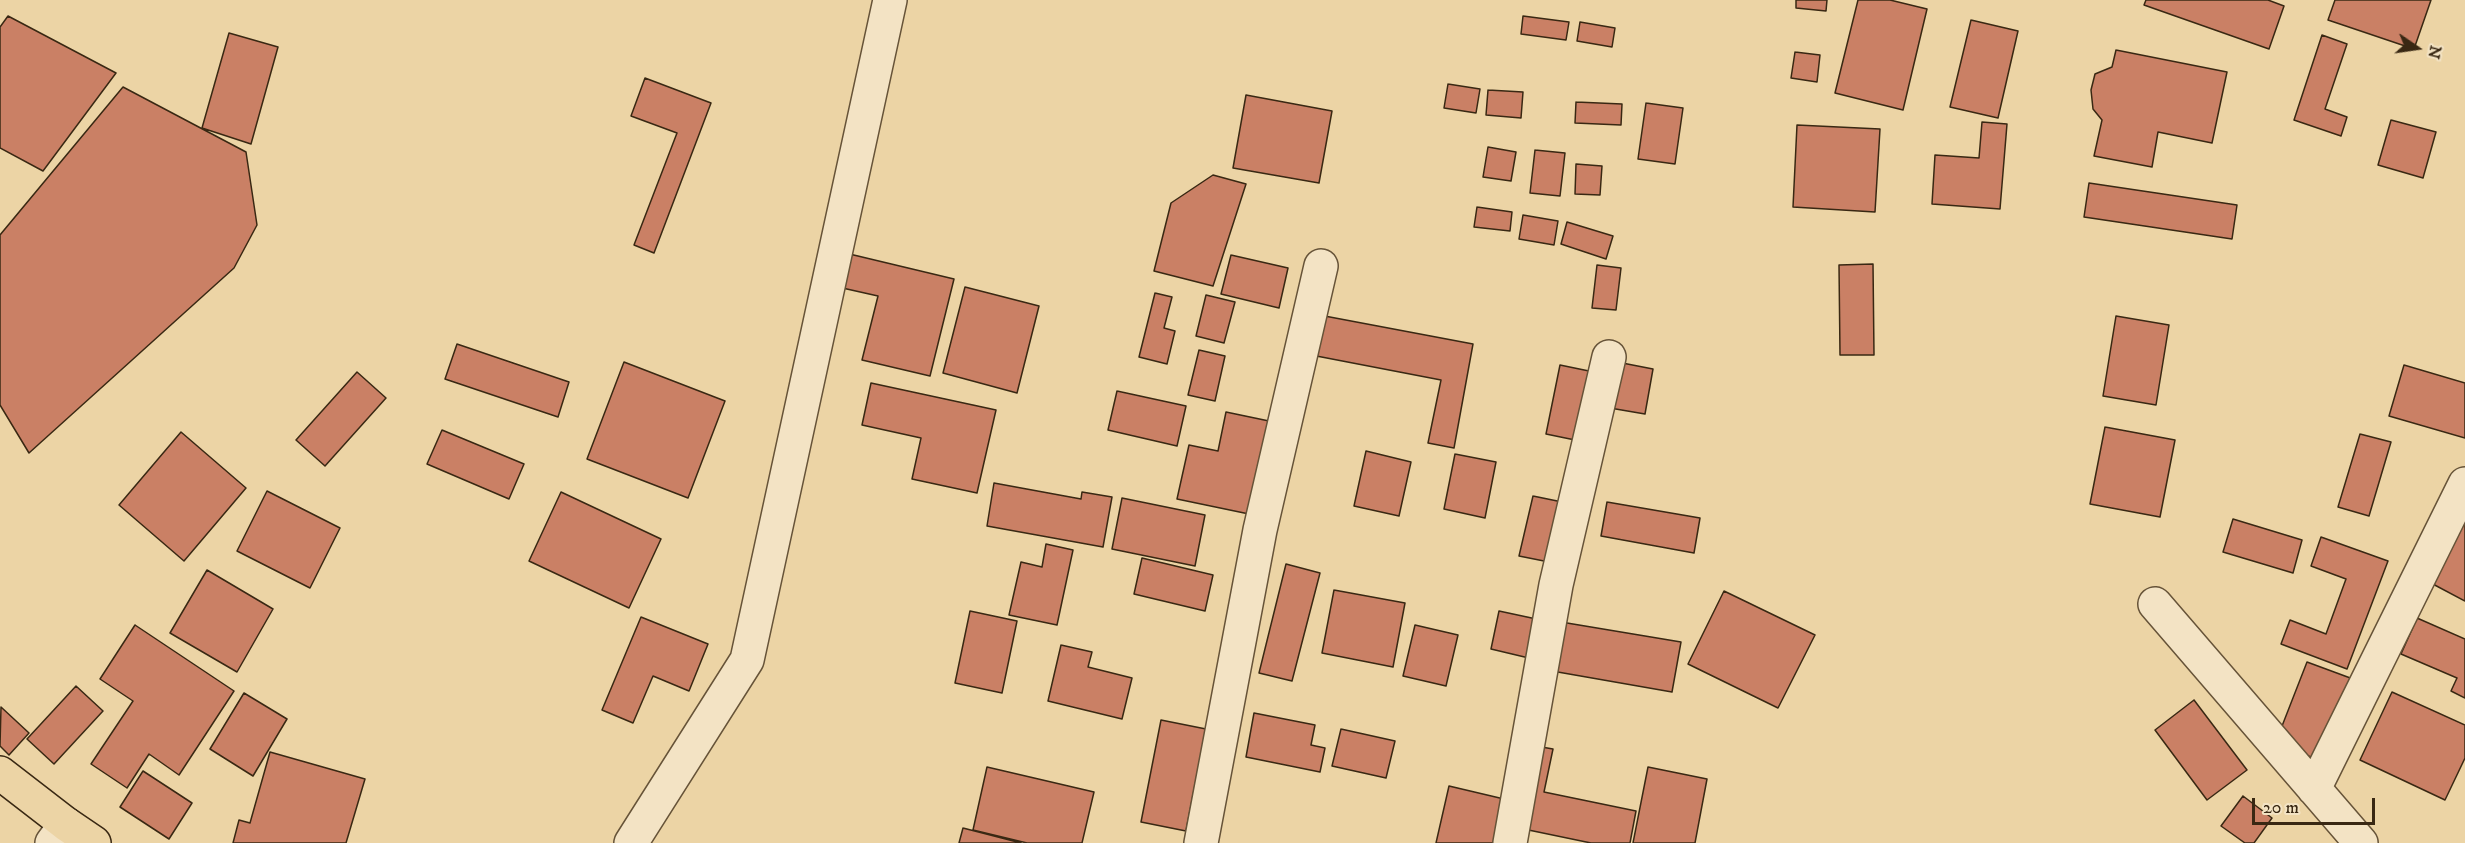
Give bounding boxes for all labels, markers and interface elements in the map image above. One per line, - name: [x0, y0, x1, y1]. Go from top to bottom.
- north arrow: [2387, 18, 2447, 78]
- text: N: [2423, 43, 2446, 61]
- scale bar: [2255, 786, 2378, 824]
- text: 20 m: [2263, 797, 2299, 819]

